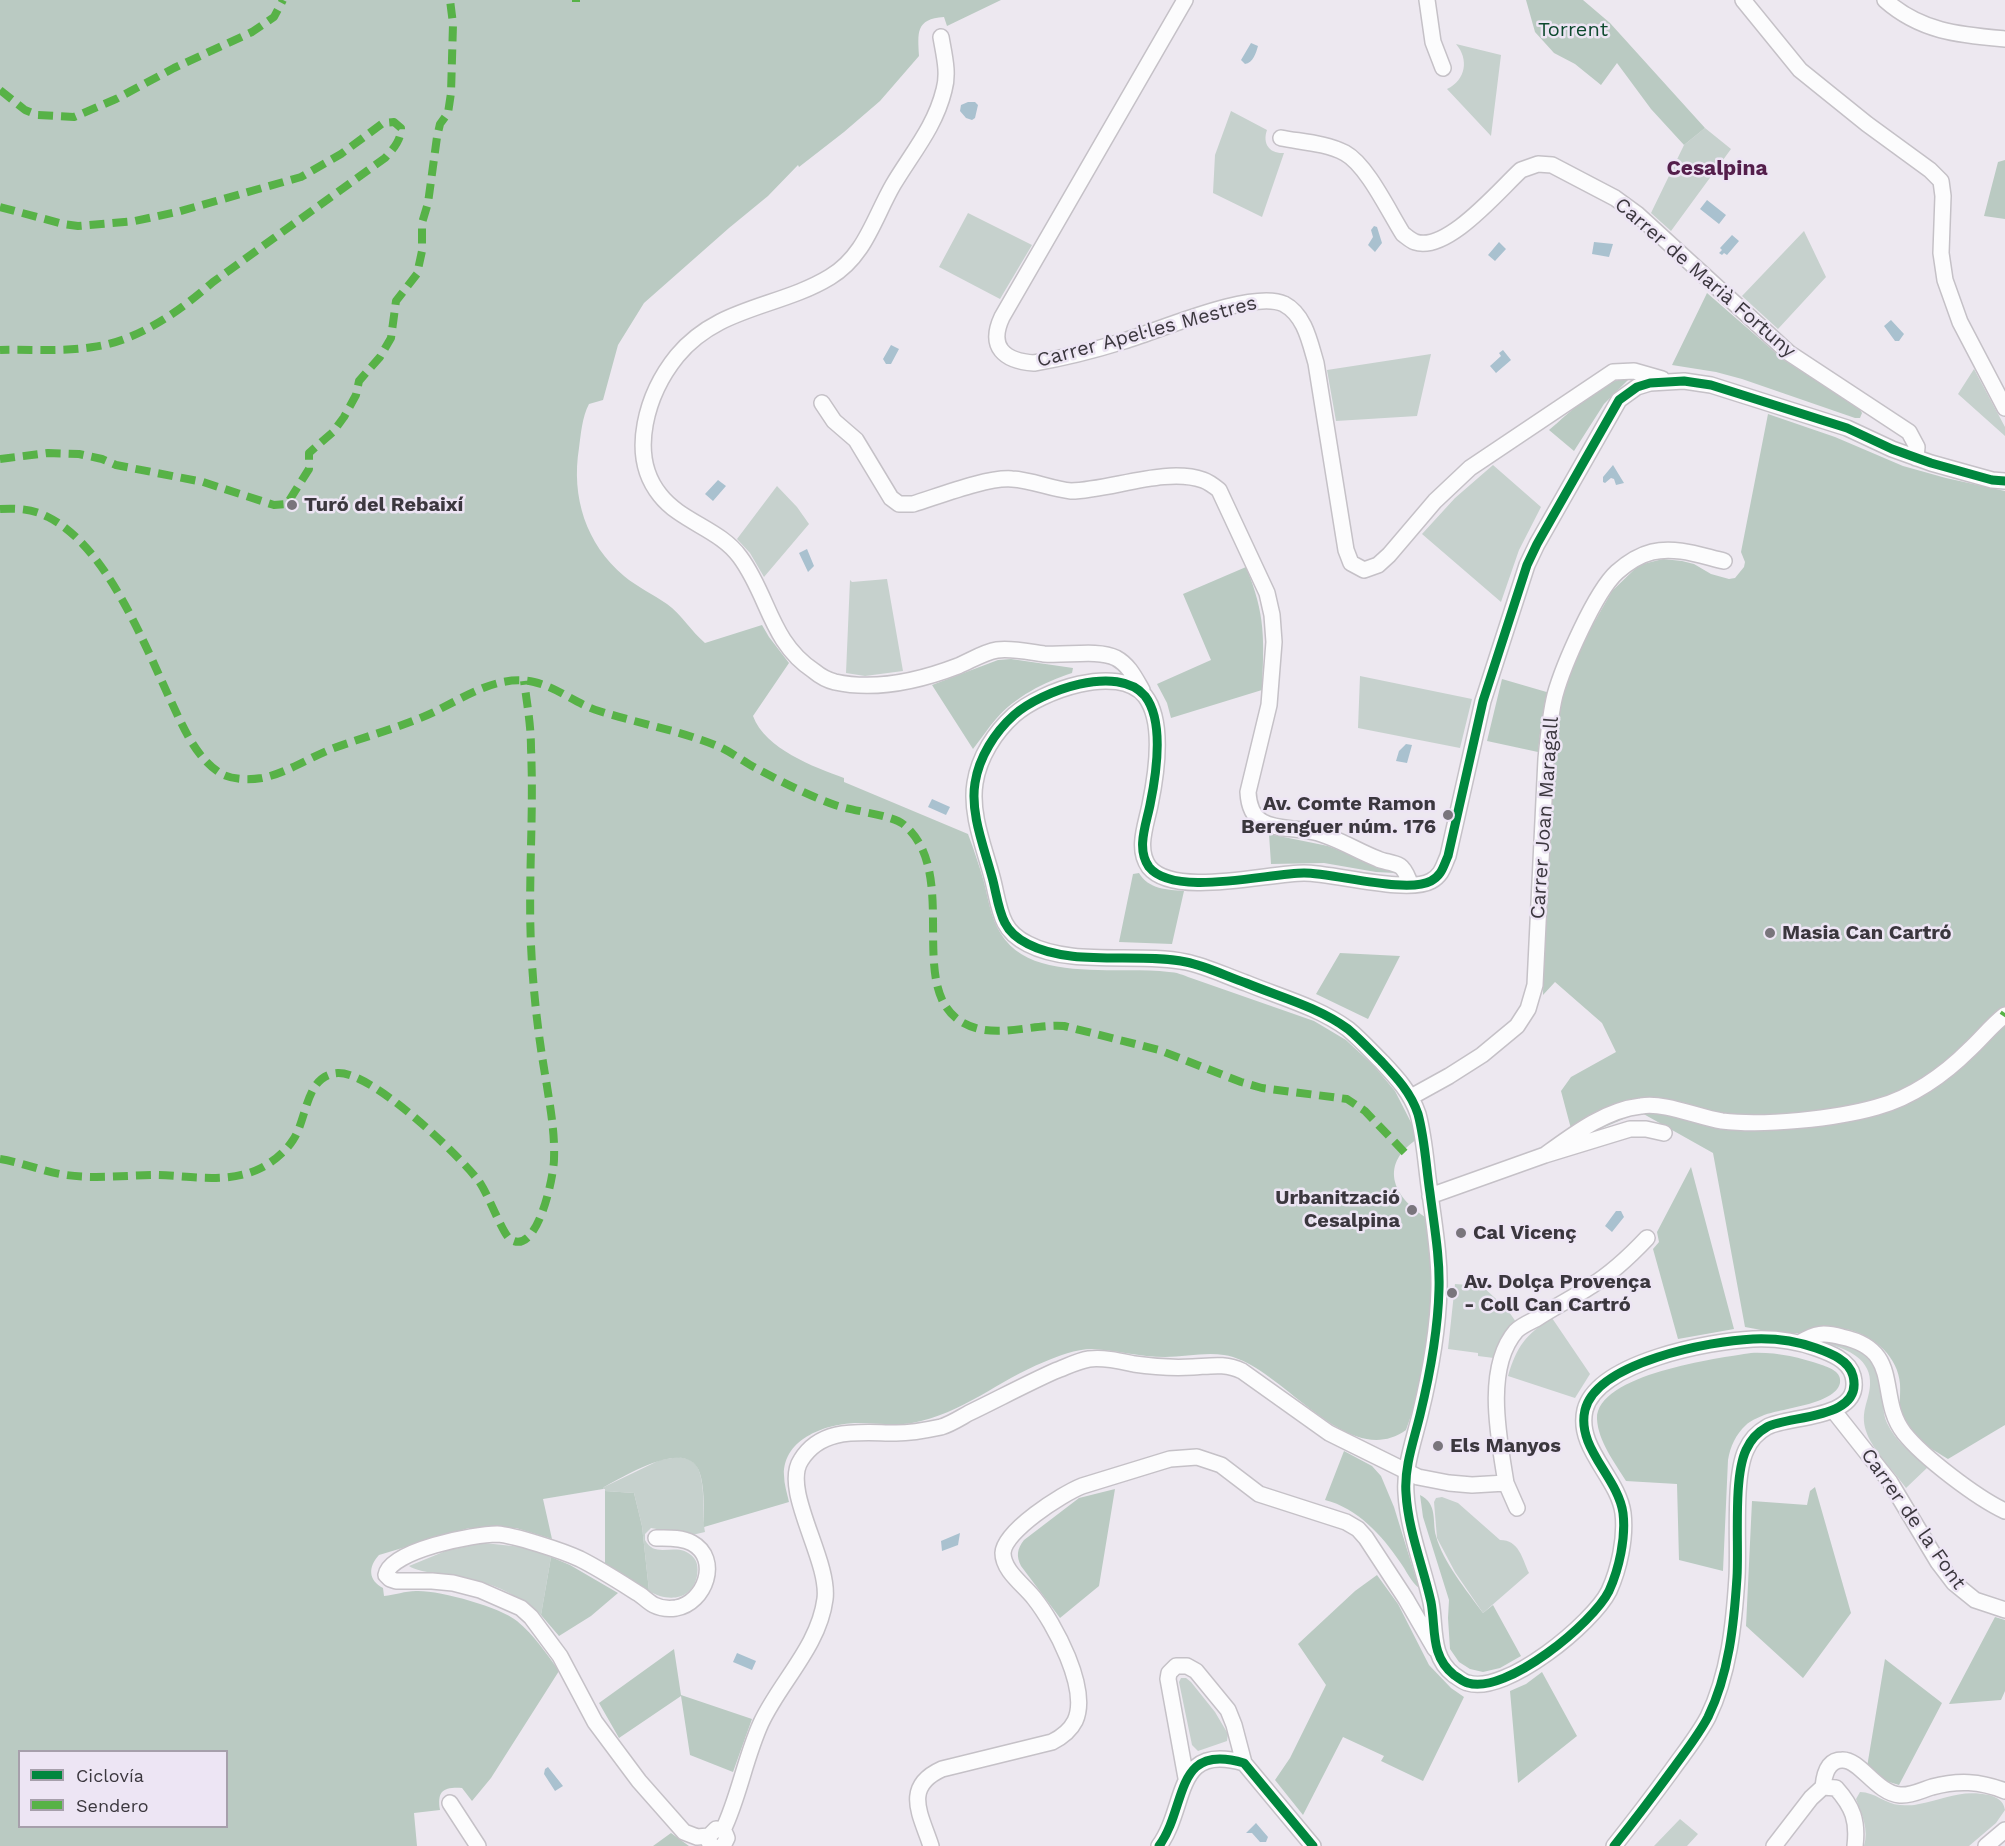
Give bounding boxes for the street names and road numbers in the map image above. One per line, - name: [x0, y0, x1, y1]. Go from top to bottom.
- street label: Carrer de Marià Fortuny: [1610, 193, 1800, 363]
- street label: Carrer Apel·les Mestres: [1034, 291, 1260, 373]
- street label: Carrer Joan Maragall: [1526, 716, 1564, 920]
- street label: Carrer de la Font: [1855, 1444, 1971, 1594]

